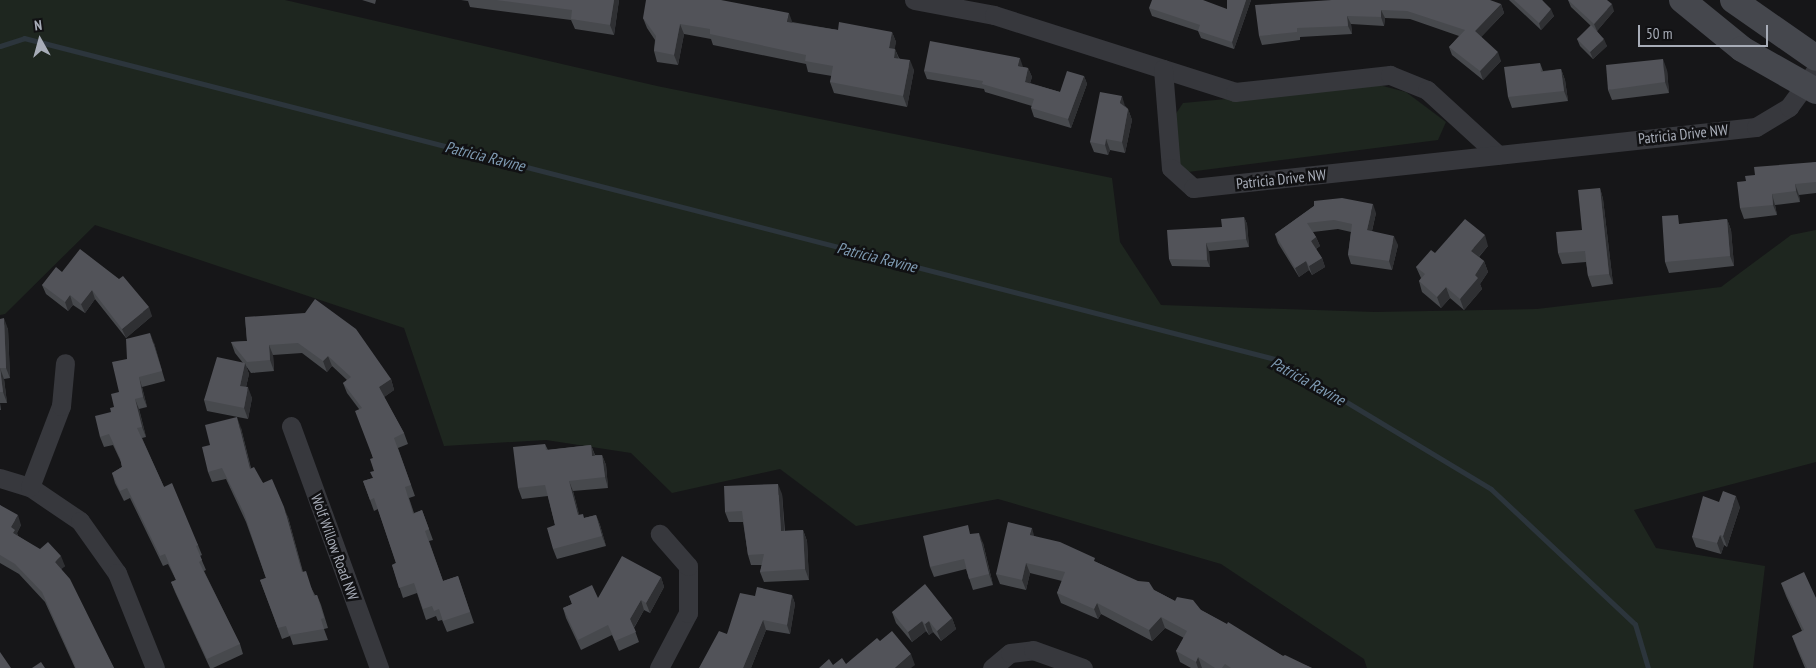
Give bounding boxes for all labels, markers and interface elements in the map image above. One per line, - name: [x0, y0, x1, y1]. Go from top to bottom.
- north arrow: [15, 15, 65, 65]
- scale bar: [1641, 15, 1771, 47]
- text: N: [33, 16, 43, 35]
- text: 50 m: [1646, 24, 1672, 43]
- street label: Patricia Drive NW: [1637, 120, 1729, 148]
- water label: Patricia Ravine: [443, 137, 527, 175]
- street label: Patricia Drive NW: [1235, 165, 1327, 193]
- water label: Patricia Ravine: [835, 238, 919, 276]
- water label: Patricia Ravine: [1268, 353, 1348, 409]
- street label: Wolf Willow Road NW: [307, 491, 363, 603]

